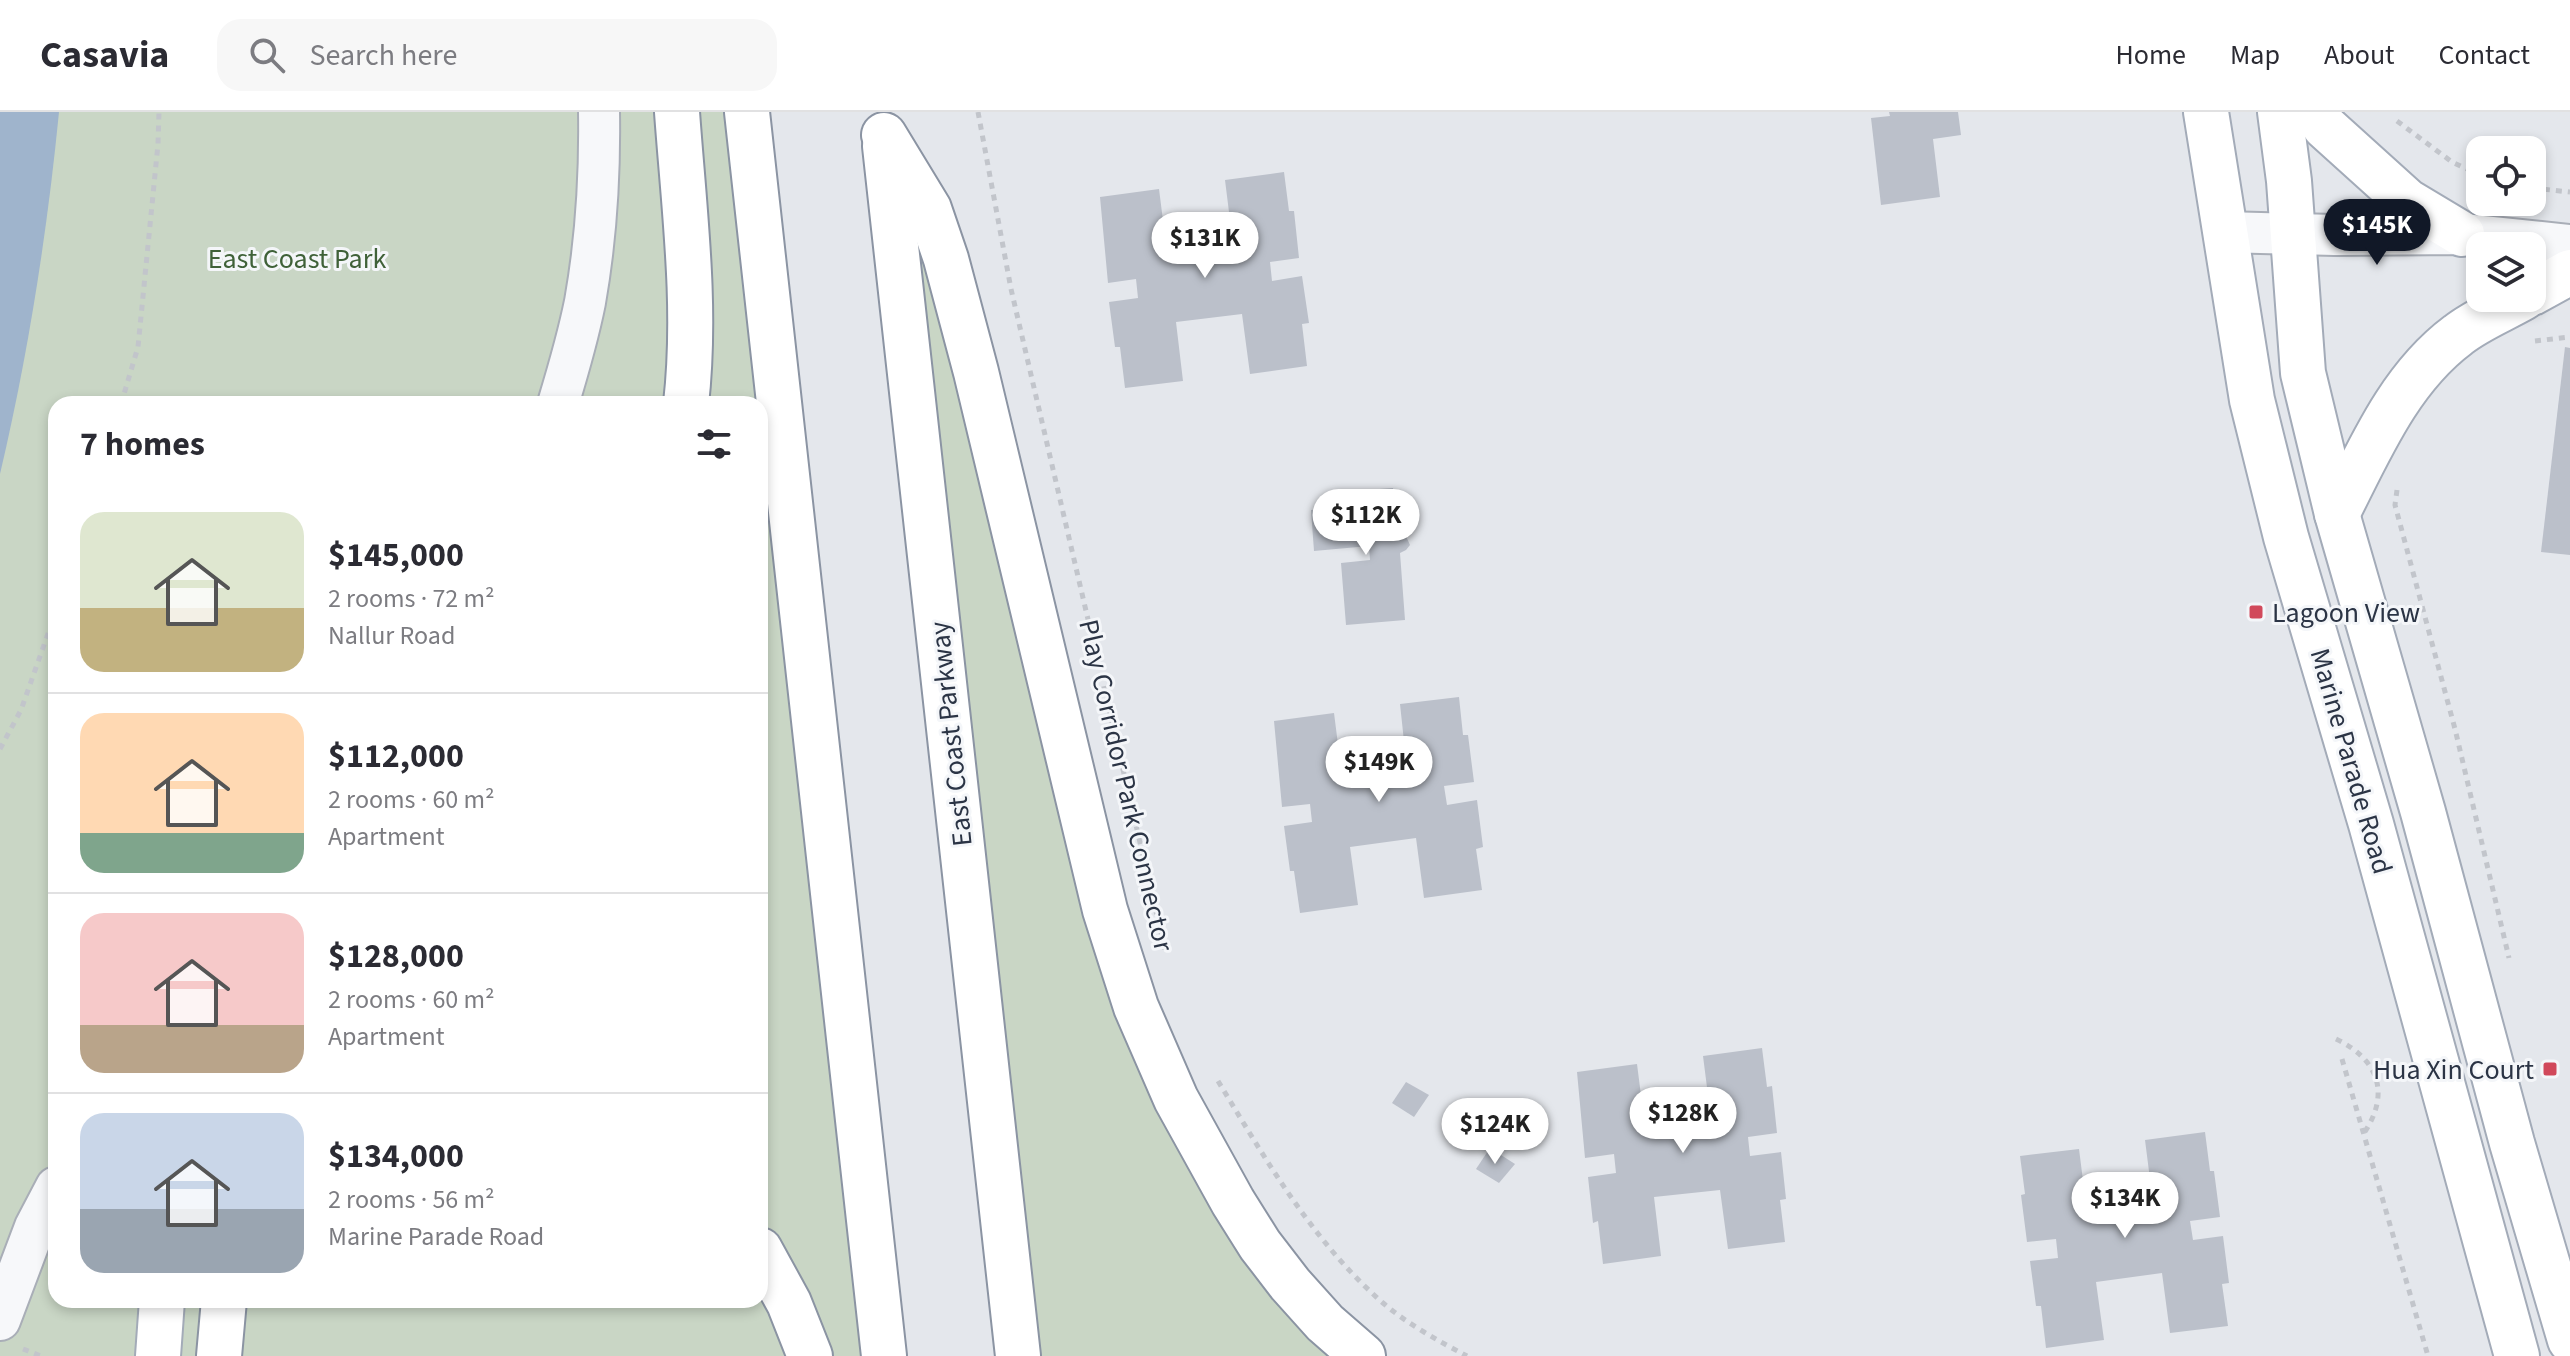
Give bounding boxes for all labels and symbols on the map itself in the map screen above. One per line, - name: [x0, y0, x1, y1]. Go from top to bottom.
- pin: $145K: [2321, 199, 2433, 267]
- pin: $131K: [1149, 212, 1261, 280]
- park label: East Coast Park: [208, 239, 386, 279]
- pin: $112K: [1310, 489, 1422, 557]
- place label: Lagoon View: [2272, 593, 2420, 633]
- marker: Lagoon View: [2247, 603, 2265, 621]
- street label: Play Corridor Park Connector: [1068, 615, 1184, 955]
- street label: East Coast Parkway: [919, 620, 983, 848]
- street label: Marine Parade Road: [2300, 644, 2402, 879]
- pin: $149K: [1323, 736, 1435, 804]
- place label: Hua Xin Court: [2373, 1050, 2535, 1090]
- marker: Hua Xin Court: [2541, 1060, 2559, 1078]
- pin: $128K: [1627, 1087, 1739, 1155]
- pin: $124K: [1439, 1098, 1551, 1166]
- pin: $134K: [2069, 1172, 2181, 1240]

